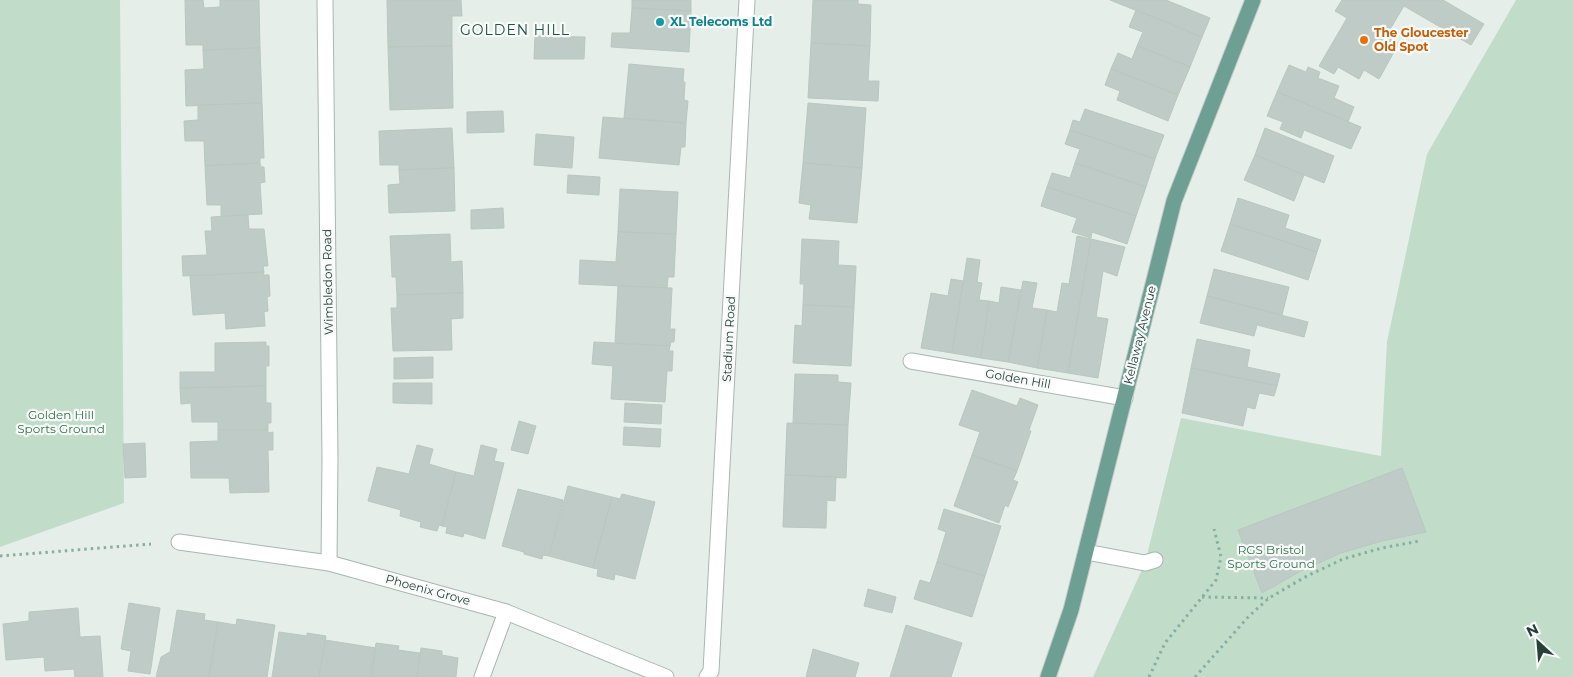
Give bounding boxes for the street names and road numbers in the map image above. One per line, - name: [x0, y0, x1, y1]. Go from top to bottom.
- street label: Wimbledon Road: [319, 229, 336, 335]
- street label: Kellaway Avenue: [1120, 284, 1159, 386]
- street label: Stadium Road: [719, 296, 738, 382]
- street label: Golden Hill: [984, 365, 1052, 392]
- street label: Phoenix Grove: [384, 571, 472, 608]

